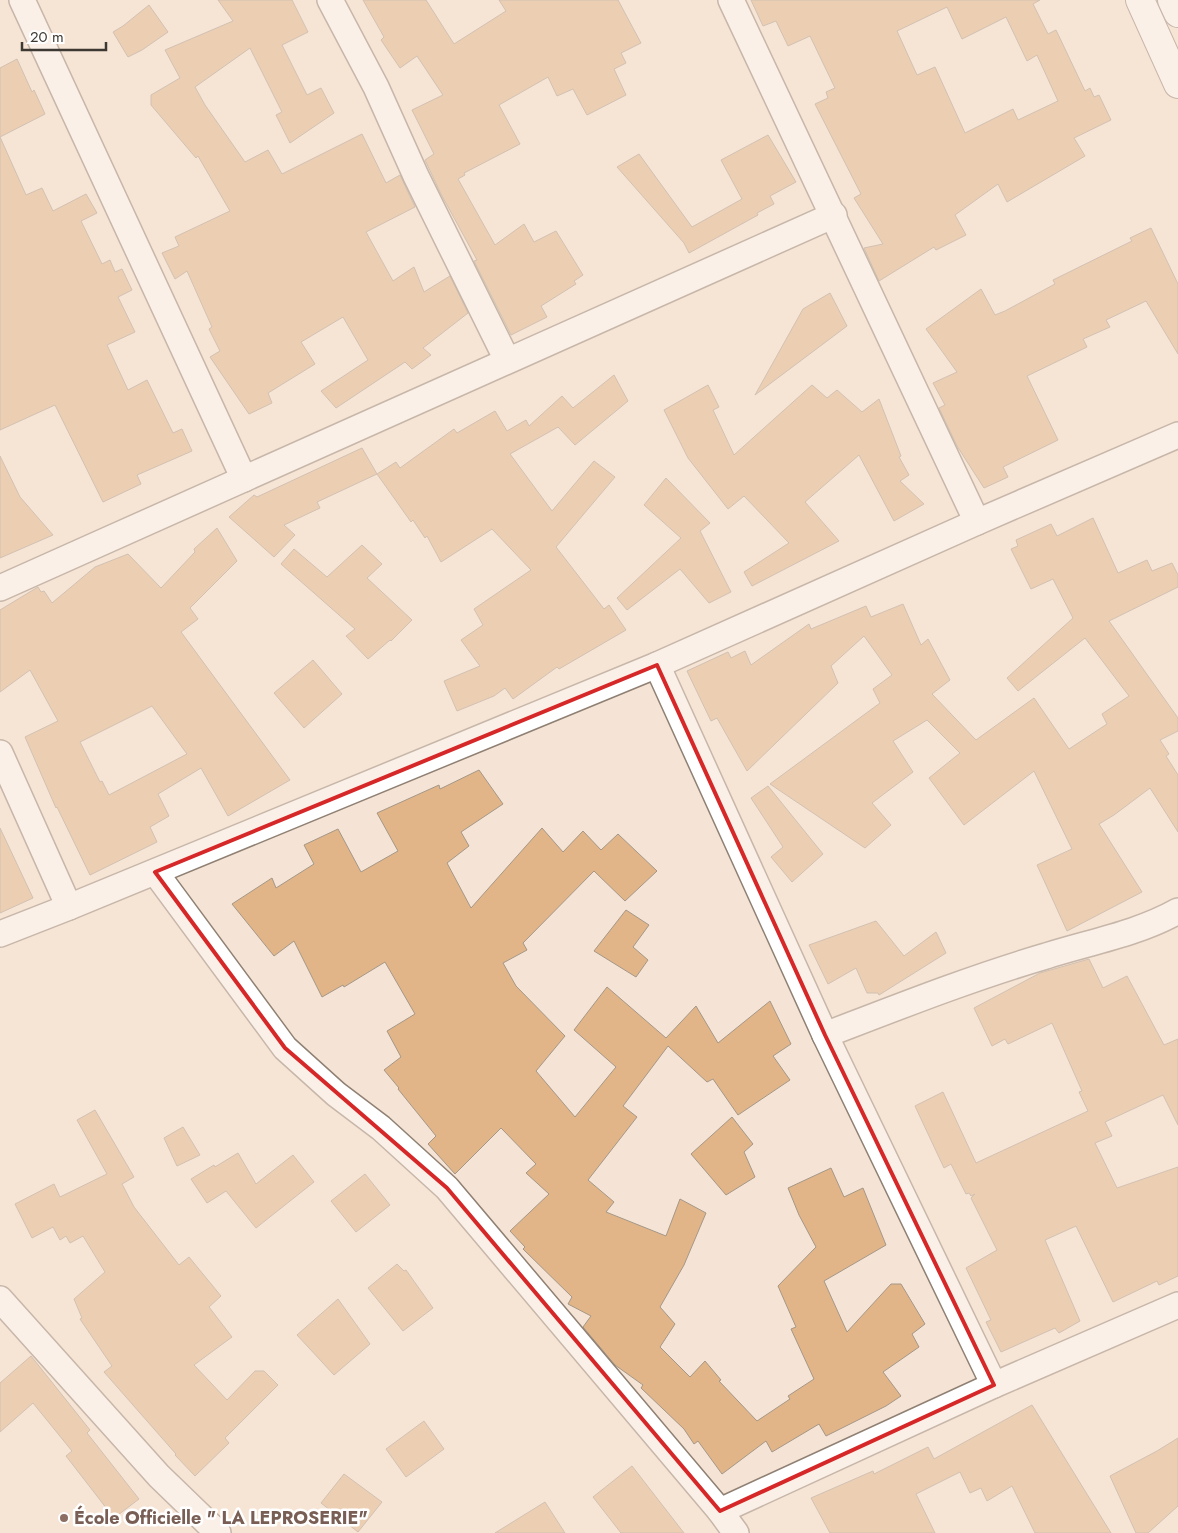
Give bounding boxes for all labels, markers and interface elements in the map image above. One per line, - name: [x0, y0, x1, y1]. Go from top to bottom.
- scale bar: [22, 20, 106, 52]
- text: 20 m: [30, 26, 64, 48]
- place label: École Officielle " LA LEPROSERIE": [74, 1505, 368, 1531]
- marker: École Officielle " LA LEPROSERIE": [58, 1512, 70, 1524]

